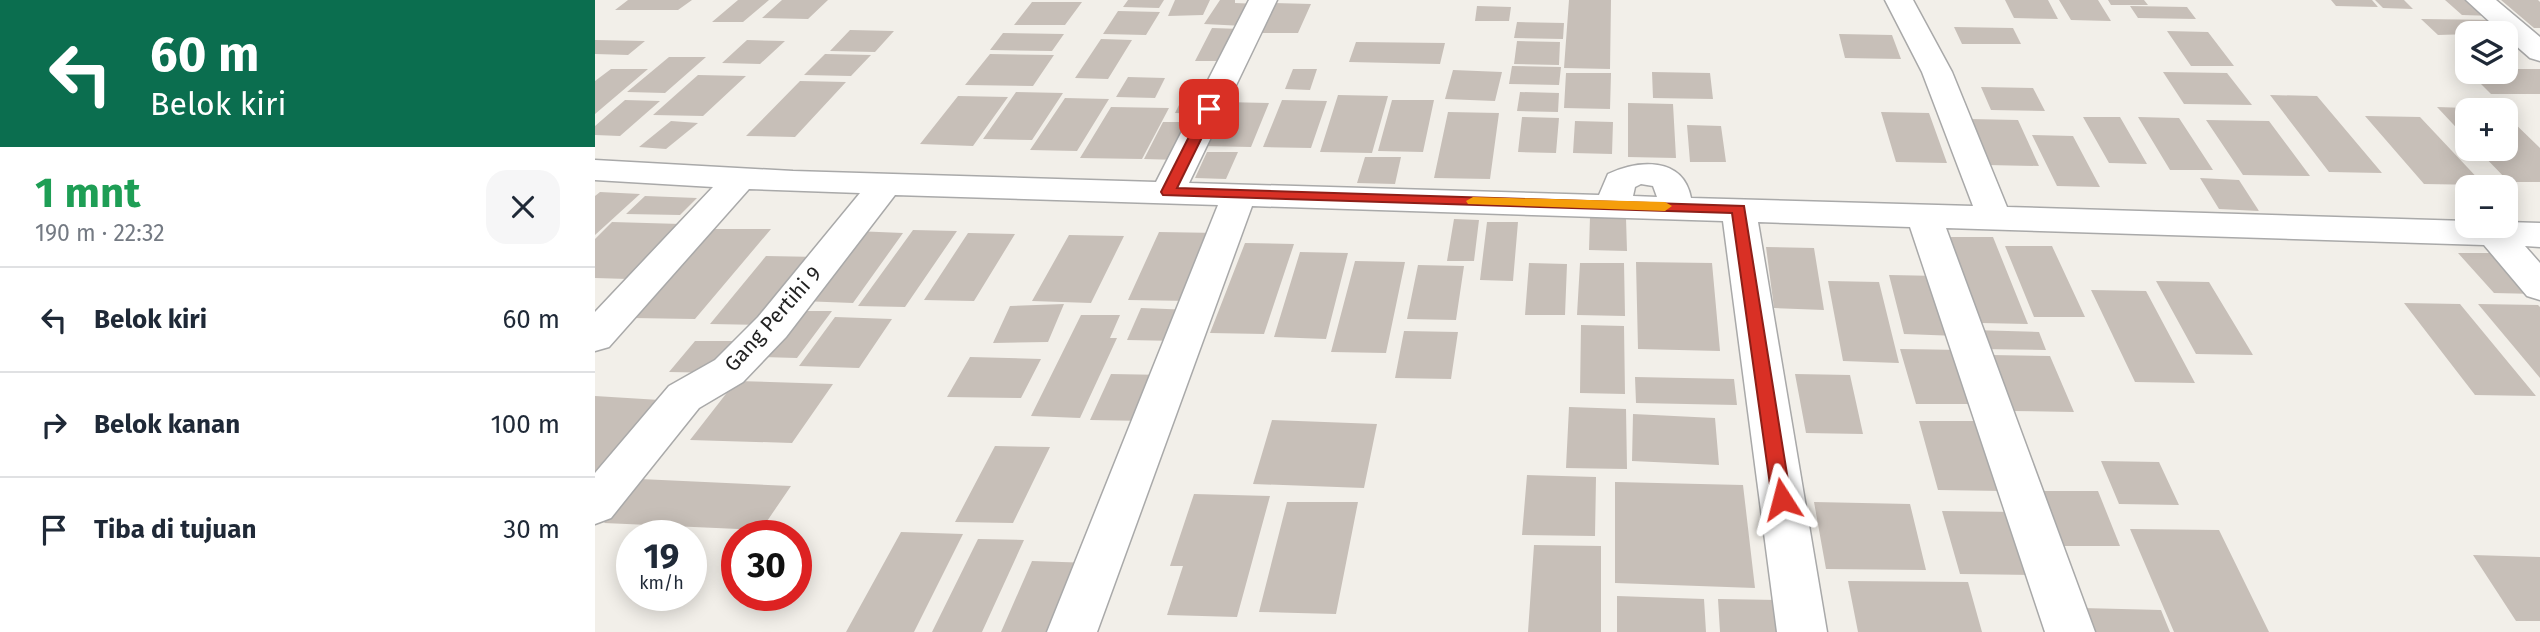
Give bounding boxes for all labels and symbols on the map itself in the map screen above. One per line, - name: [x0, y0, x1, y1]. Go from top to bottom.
- pin: [1179, 79, 1239, 139]
- street label: Gang Pertihi 9: [719, 261, 827, 377]
- position arrow: [1745, 462, 1819, 536]
- speed limit sign: 30: [721, 520, 812, 611]

